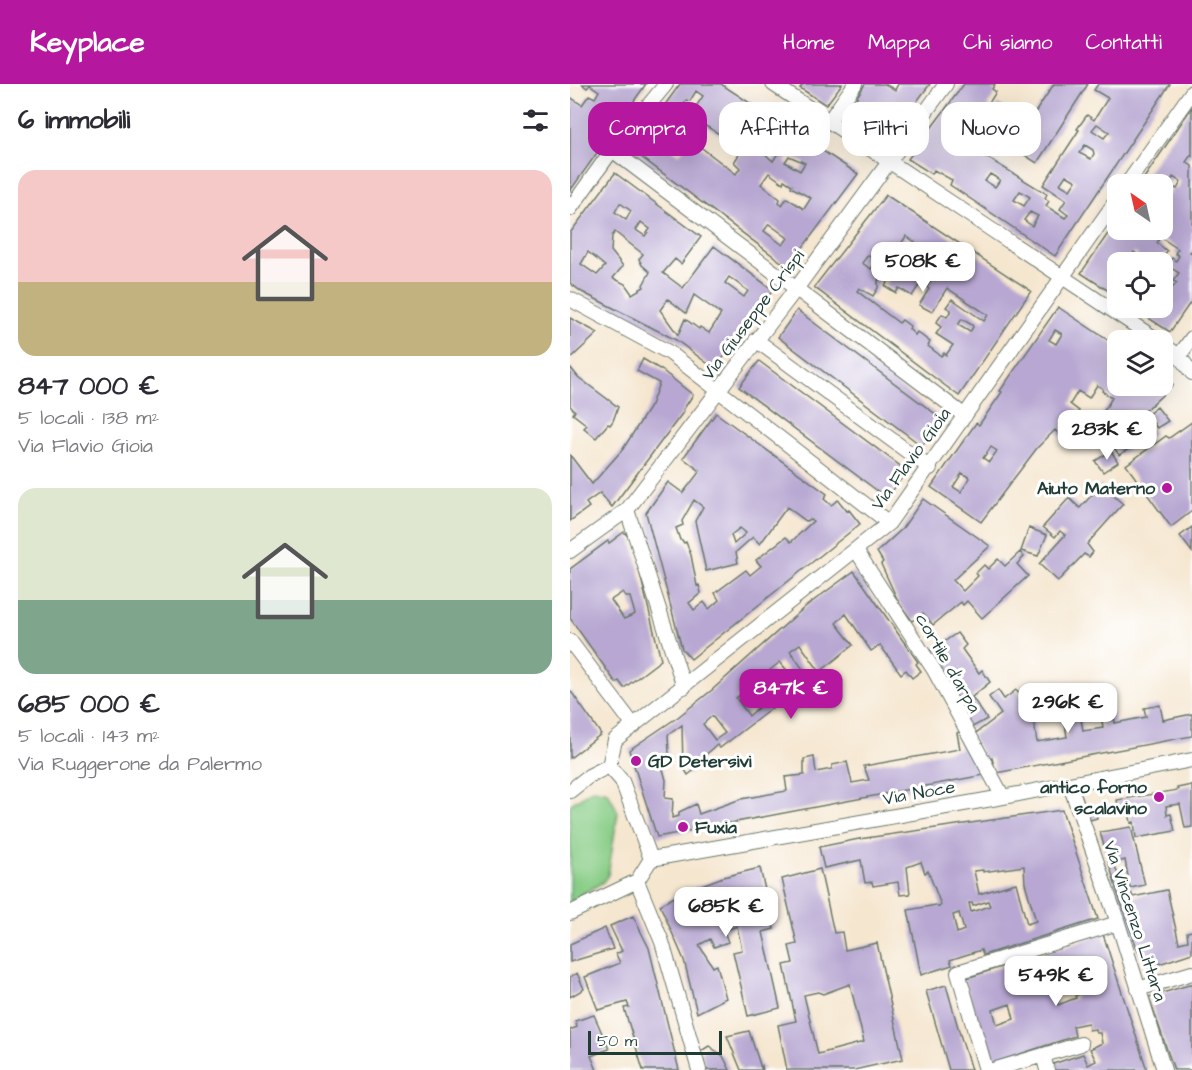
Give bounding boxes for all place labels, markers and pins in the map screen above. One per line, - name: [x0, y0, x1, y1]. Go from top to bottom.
- pin: 508K €: [874, 242, 972, 293]
- pin: 283K €: [1058, 410, 1156, 461]
- place label: Aiuto Materno: [1037, 476, 1156, 501]
- marker: Aiuto Materno: [1160, 481, 1174, 495]
- pin: 847K €: [742, 669, 840, 720]
- pin: 296K €: [1019, 683, 1117, 734]
- place label: GD Detersivi: [648, 749, 752, 774]
- marker: GD Detersivi: [629, 754, 643, 768]
- place label: antico forno scalavino: [1039, 775, 1148, 821]
- marker: antico forno scalavino: [1152, 790, 1166, 804]
- place label: Fuxia: [695, 815, 738, 840]
- marker: Fuxia: [676, 820, 690, 834]
- pin: 685K €: [677, 887, 775, 938]
- pin: 549K €: [1007, 956, 1105, 1007]

